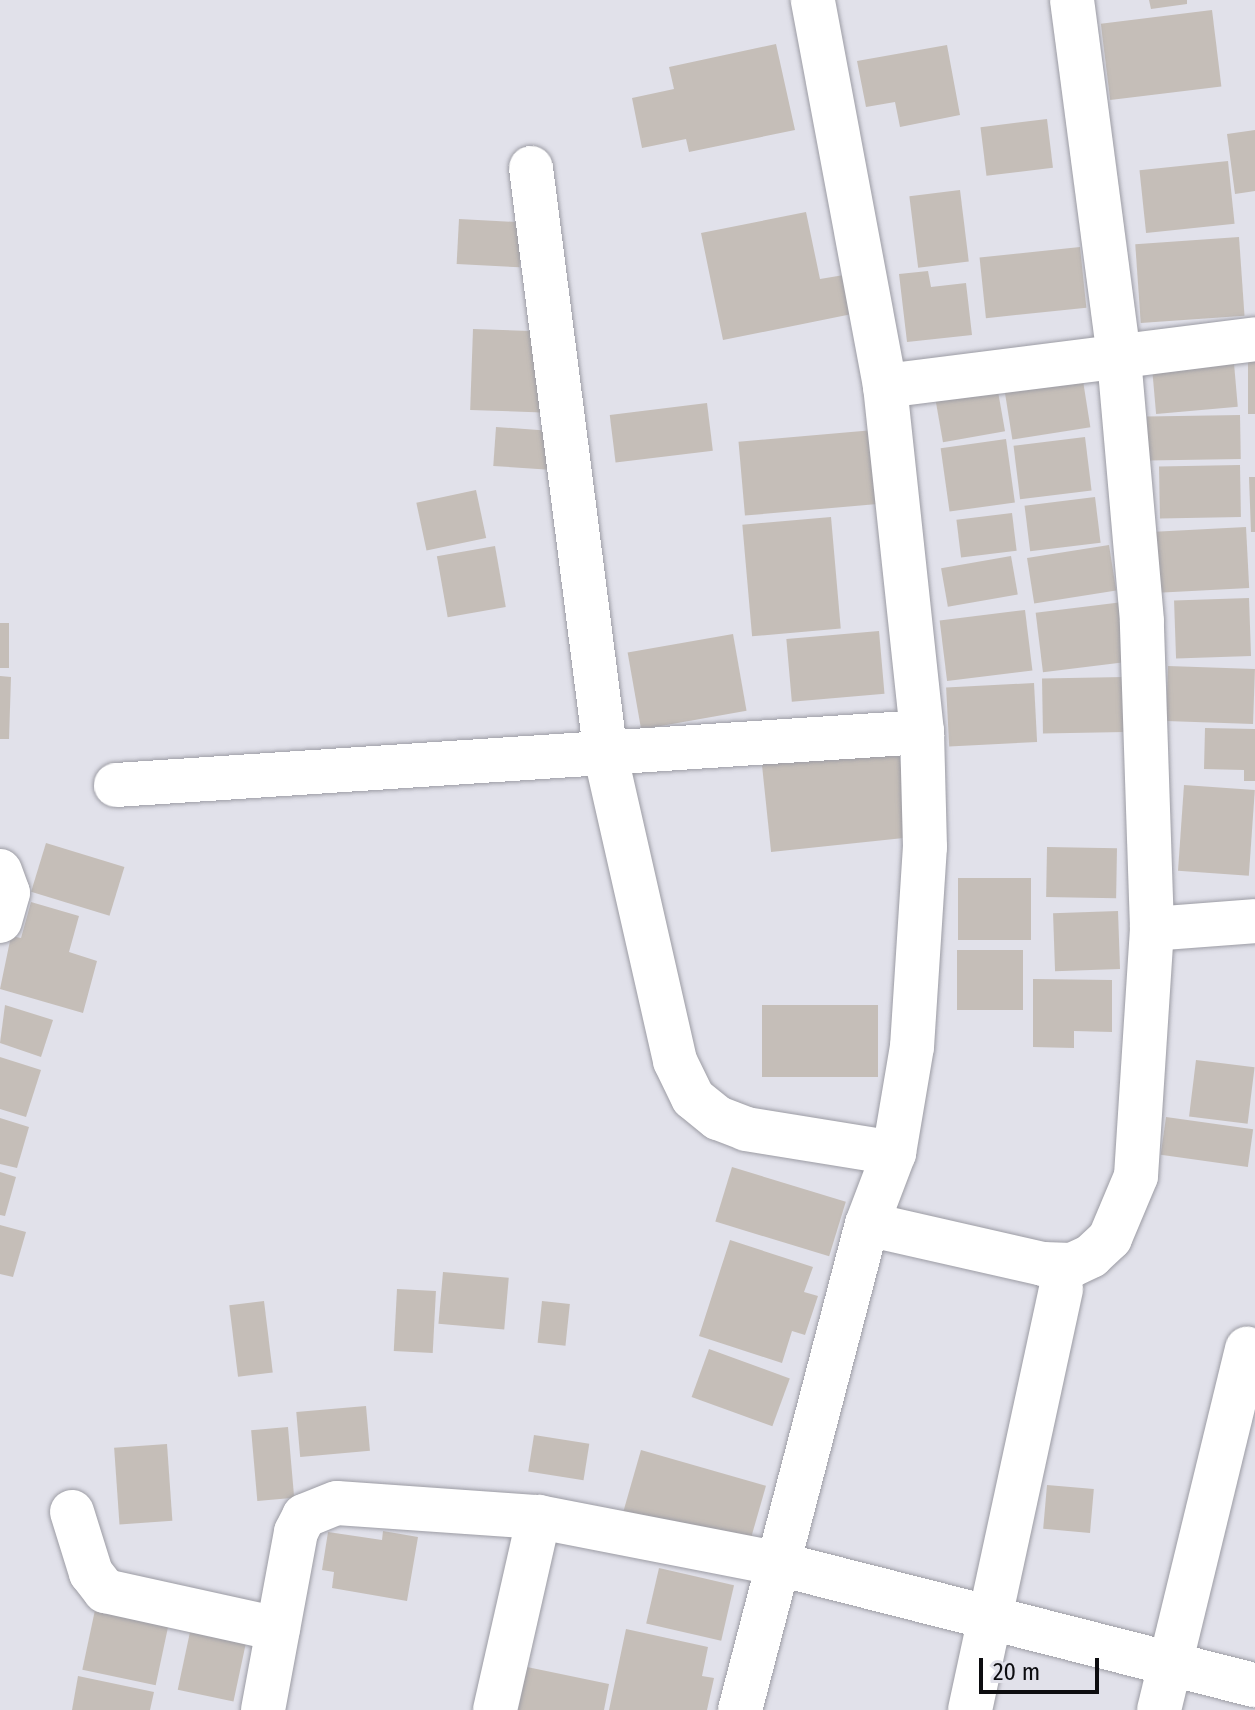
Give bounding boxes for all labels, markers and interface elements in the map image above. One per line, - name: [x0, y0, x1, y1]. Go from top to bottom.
- scale bar: [983, 1642, 1103, 1692]
- text: 20 m: [993, 1658, 1040, 1686]

